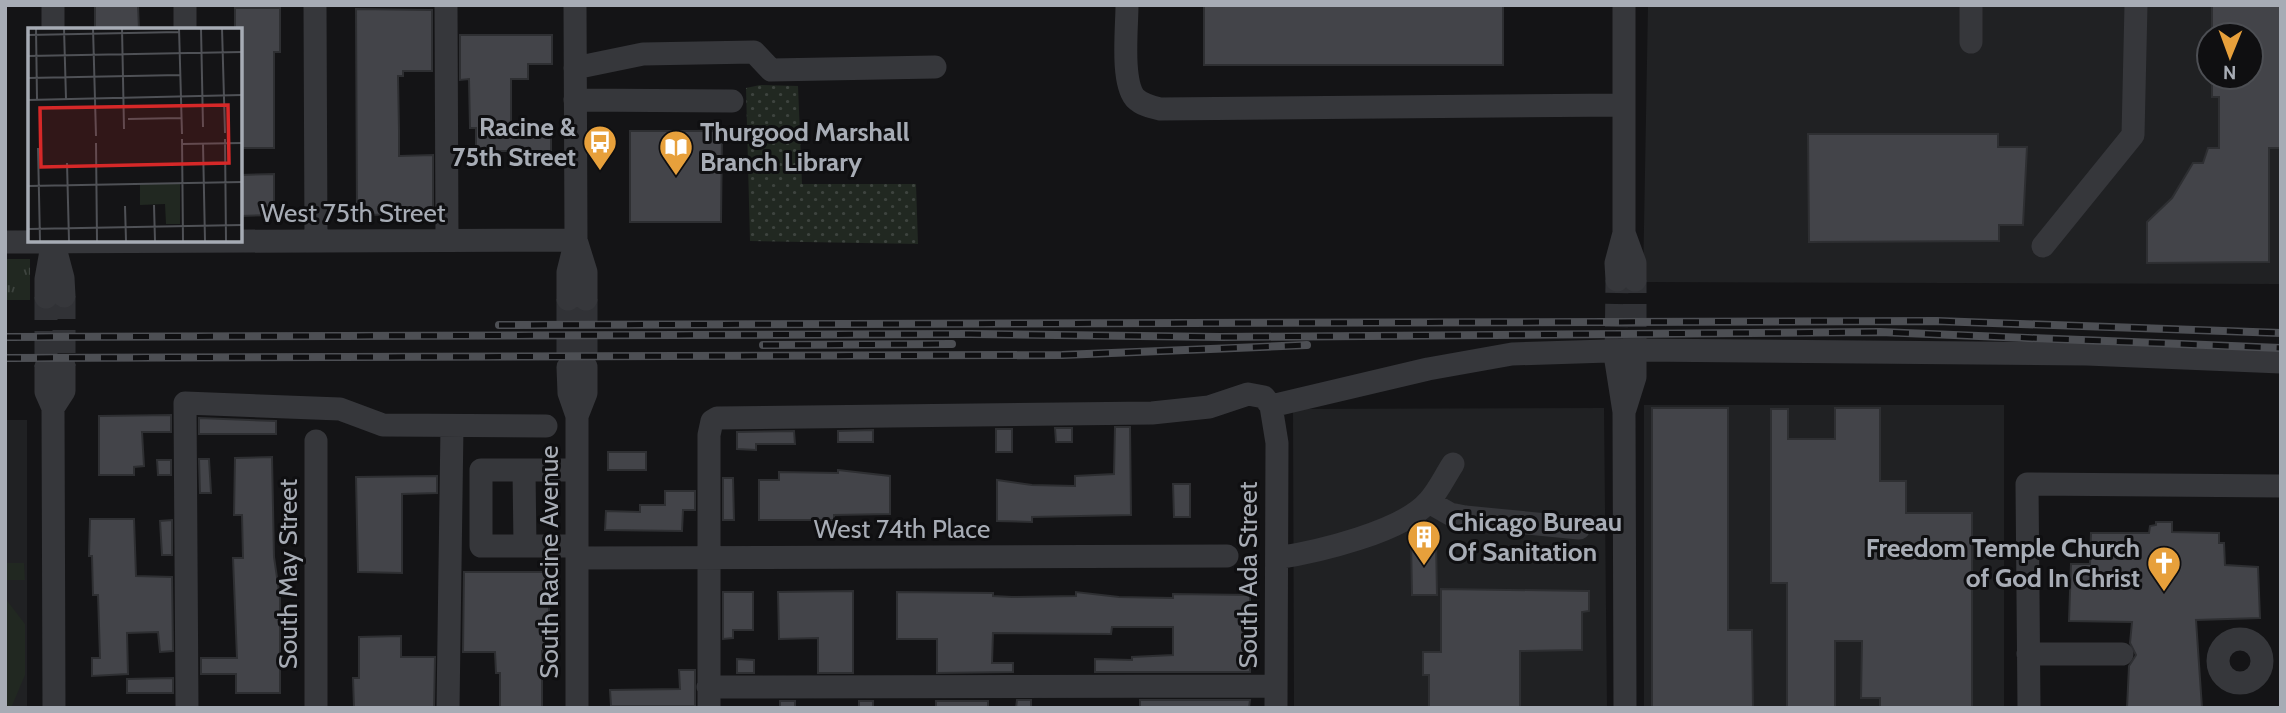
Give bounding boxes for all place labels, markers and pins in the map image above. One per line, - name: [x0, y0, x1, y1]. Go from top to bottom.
- place label: Racine & 75th Street: [452, 111, 577, 173]
- place label: Thurgood Marshall Branch Library: [700, 116, 910, 178]
- bus stop icon: Racine & 75th Street: [581, 123, 619, 172]
- library icon: Thurgood Marshall Branch Library: [657, 128, 695, 177]
- place label: Chicago Bureau Of Sanitation: [1448, 506, 1622, 568]
- building icon: Chicago Bureau Of Sanitation: [1405, 518, 1443, 567]
- place label: Freedom Temple Church of God In Christ: [1866, 532, 2140, 594]
- church icon: Freedom Temple Church of God In Christ: [2145, 544, 2183, 593]

